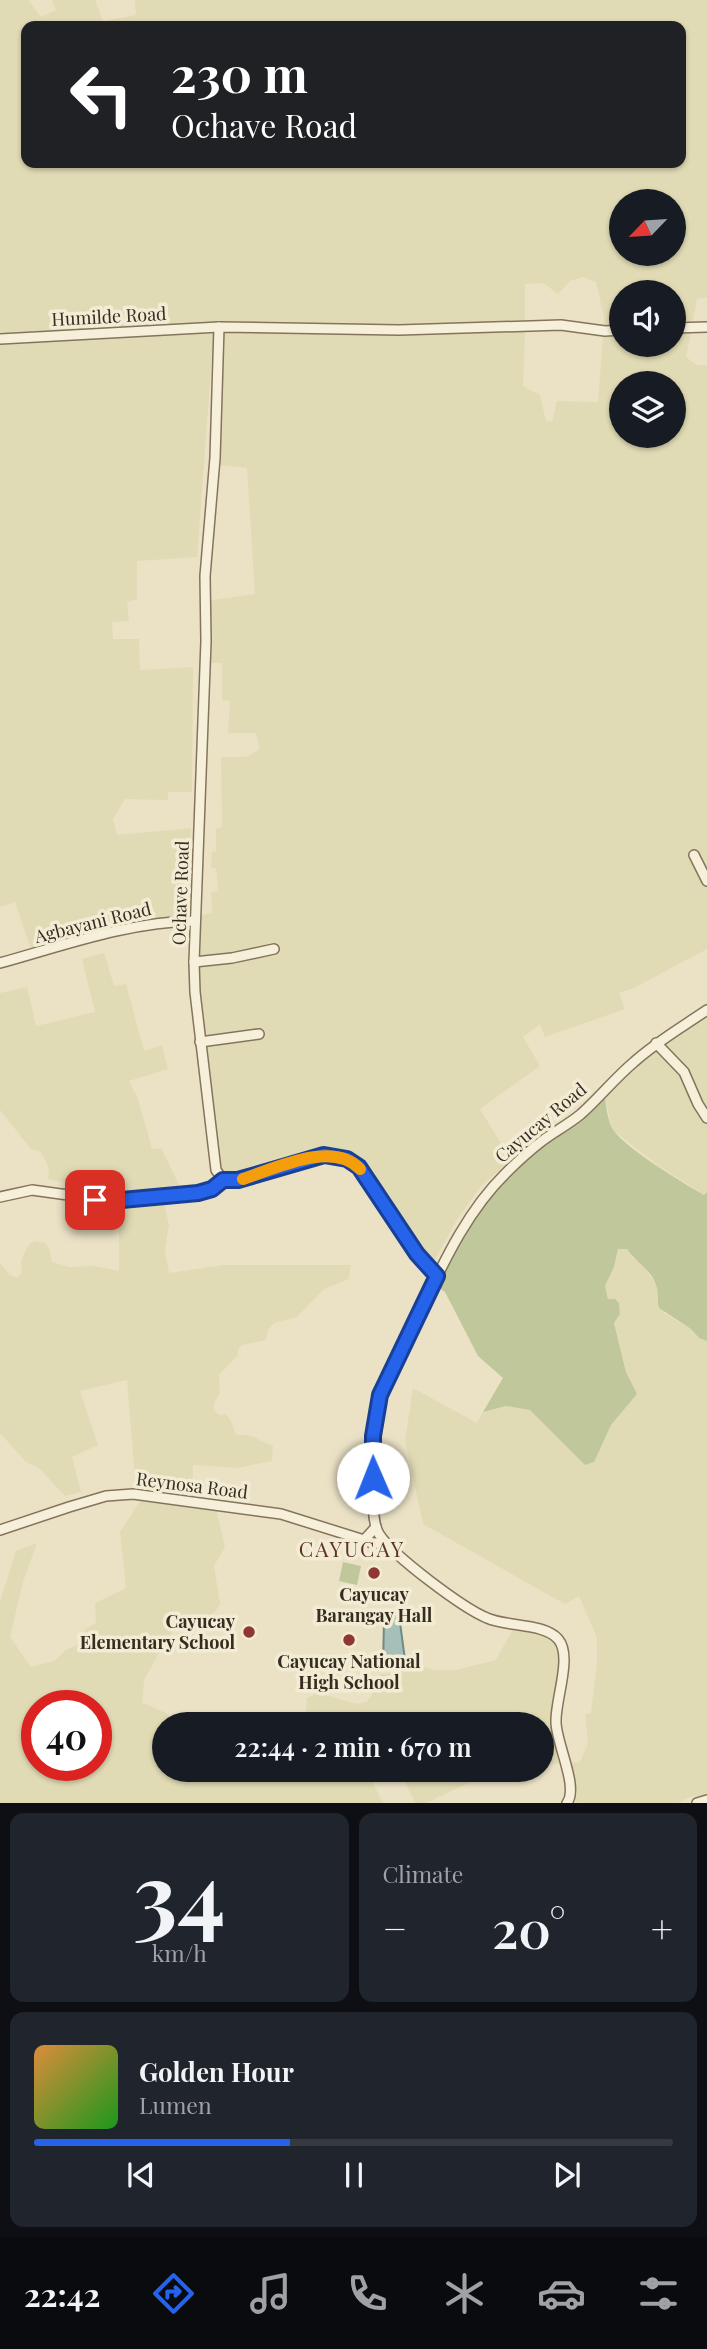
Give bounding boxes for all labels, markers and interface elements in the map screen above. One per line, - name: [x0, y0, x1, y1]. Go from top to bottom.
- text: 230 m: [171, 40, 308, 105]
- icon: left: [56, 49, 147, 140]
- text: Ochave Road: [171, 103, 357, 146]
- north arrow: [609, 189, 686, 266]
- map controls: [609, 189, 686, 448]
- button: sound: [609, 280, 686, 357]
- street label: Humilde Road: [51, 301, 168, 331]
- button: layers: [609, 371, 686, 448]
- street label: Ochave Road: [166, 840, 194, 946]
- street label: Agbayani Road: [31, 896, 154, 948]
- street label: Cayucay Road: [490, 1077, 592, 1168]
- pin: [65, 1170, 125, 1230]
- icon: arrive: [76, 1181, 114, 1219]
- position arrow: [336, 1441, 410, 1515]
- street label: Reynosa Road: [135, 1466, 250, 1504]
- district label: CAYUCAY: [299, 1534, 405, 1562]
- marker: Cayucay Barangay Hall: [366, 1565, 382, 1581]
- place label: Cayucay Barangay Hall: [316, 1582, 433, 1627]
- place label: Cayucay Elementary School: [80, 1609, 236, 1654]
- marker: Cayucay Elementary School: [241, 1624, 257, 1640]
- marker: Cayucay National High School: [341, 1632, 357, 1648]
- place label: Cayucay National High School: [277, 1649, 421, 1694]
- speed limit sign: 40: [21, 1690, 112, 1781]
- text: 22:44 · 2 min · 670 m: [234, 1729, 472, 1764]
- text: 34: [133, 1831, 225, 1952]
- text: Climate: [383, 1858, 463, 1889]
- text: 20°: [492, 1893, 566, 1962]
- text: −: [383, 1902, 407, 1953]
- text: +: [651, 1902, 673, 1953]
- text: km/h: [152, 1937, 207, 1968]
- text: Golden Hour: [139, 2054, 294, 2089]
- text: Lumen: [139, 2089, 212, 2120]
- icon: previous: [122, 2156, 160, 2194]
- icon: pause: [335, 2156, 373, 2194]
- icon: next: [548, 2156, 586, 2194]
- icon: directions: [149, 2269, 198, 2318]
- icon: music: [246, 2269, 295, 2318]
- icon: phone: [343, 2269, 392, 2318]
- icon: climate: [440, 2269, 489, 2318]
- icon: car: [537, 2269, 586, 2318]
- icon: filters: [634, 2269, 683, 2318]
- text: 22:42: [24, 2272, 100, 2315]

